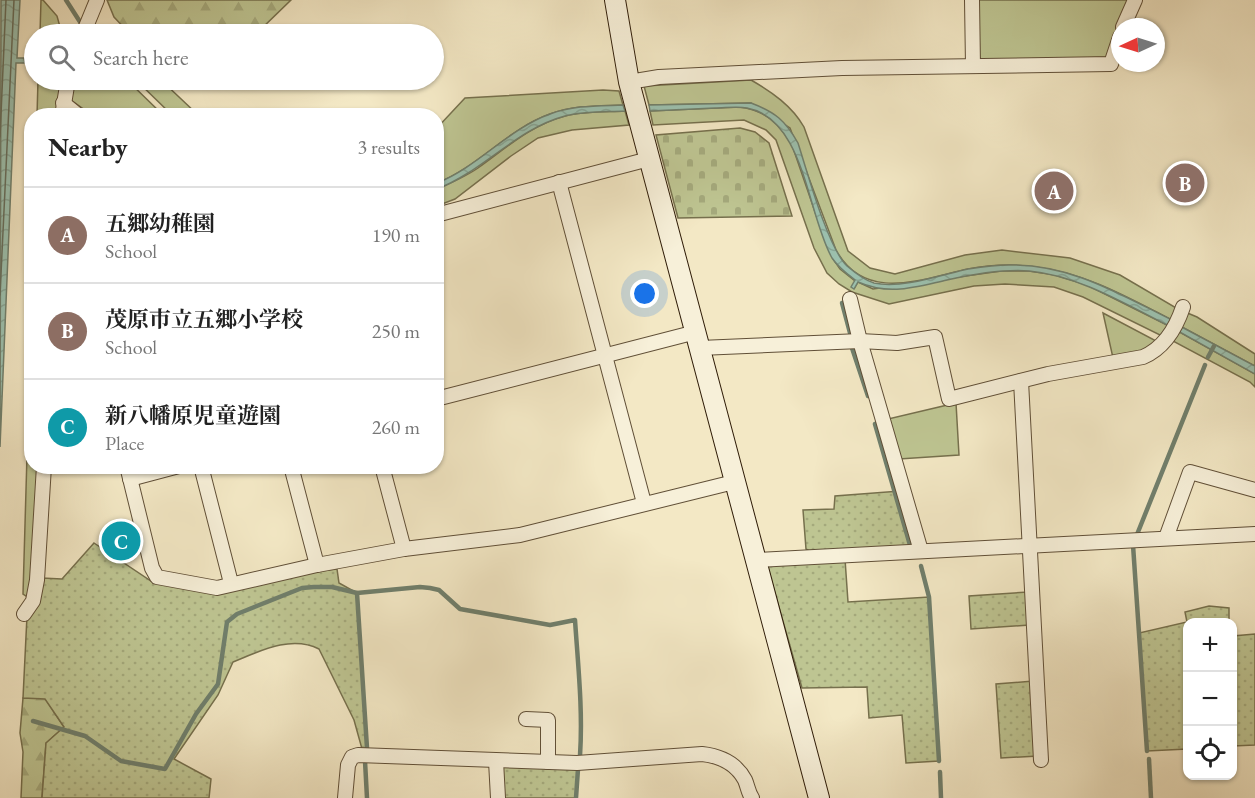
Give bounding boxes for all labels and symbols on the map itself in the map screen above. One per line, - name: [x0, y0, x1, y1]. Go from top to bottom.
- north arrow: [1111, 18, 1165, 72]
- pin: B: [1166, 160, 1204, 206]
- pin: A: [1034, 168, 1074, 213]
- your location: [630, 279, 659, 308]
- pin: C: [102, 518, 140, 564]

